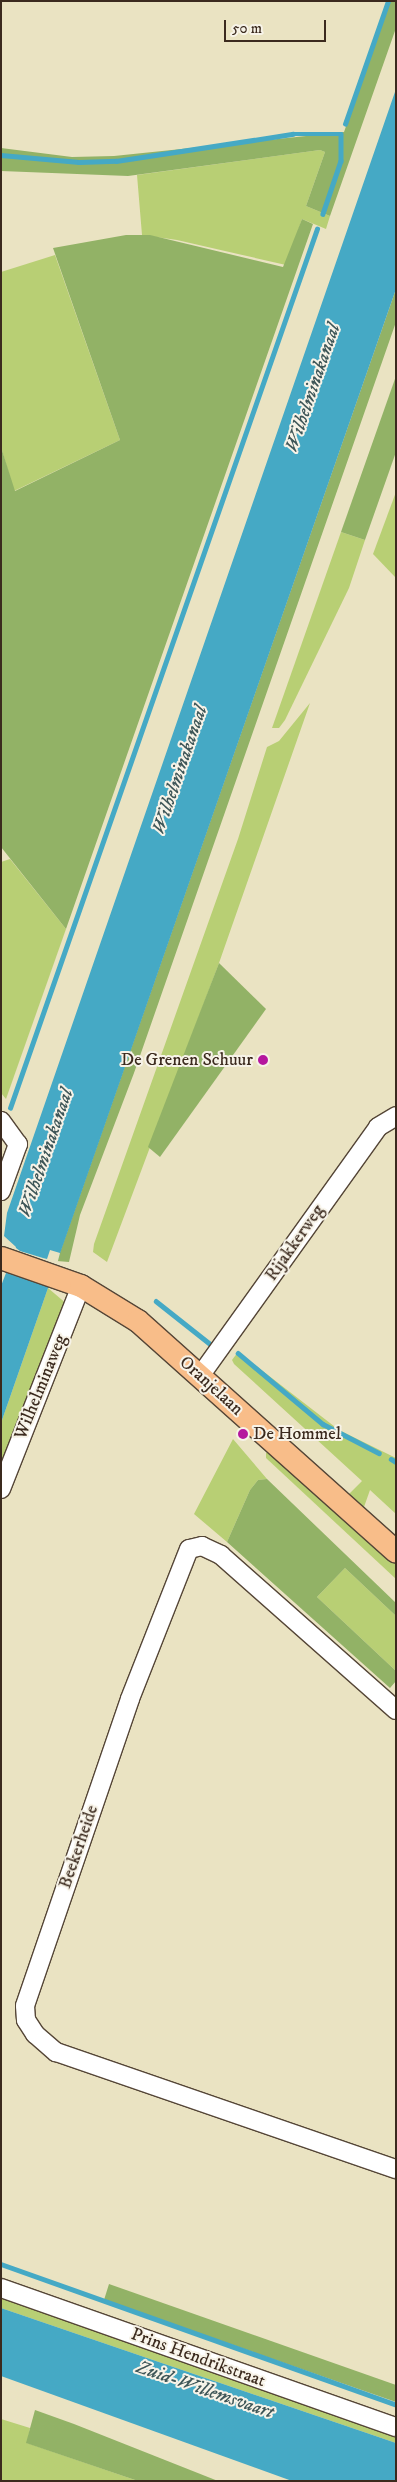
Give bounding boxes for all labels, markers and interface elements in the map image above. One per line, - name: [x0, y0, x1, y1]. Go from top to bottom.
- scale bar: [227, 10, 330, 42]
- text: 50 m: [232, 19, 262, 38]
- water label: Wilhelminakanaal: [280, 321, 346, 455]
- water label: Wilhelminakanaal: [147, 703, 213, 837]
- place label: De Grenen Schuur: [121, 1049, 253, 1071]
- marker: De Grenen Schuur: [257, 1054, 269, 1066]
- water label: Wilhelminakanaal: [13, 1086, 79, 1220]
- street label: Rijakkerweg: [261, 1201, 329, 1285]
- street label: Wilhelminaweg: [10, 1331, 72, 1443]
- street label: Oranjelaan: [175, 1352, 247, 1420]
- place label: De Hommel: [253, 1423, 341, 1445]
- marker: De Hommel: [237, 1428, 249, 1440]
- street label: Beekerheide: [55, 1802, 103, 1892]
- street label: Prins Hendrikstraat: [128, 2324, 268, 2392]
- water label: Zuid-Willemsvaart: [133, 2356, 277, 2424]

